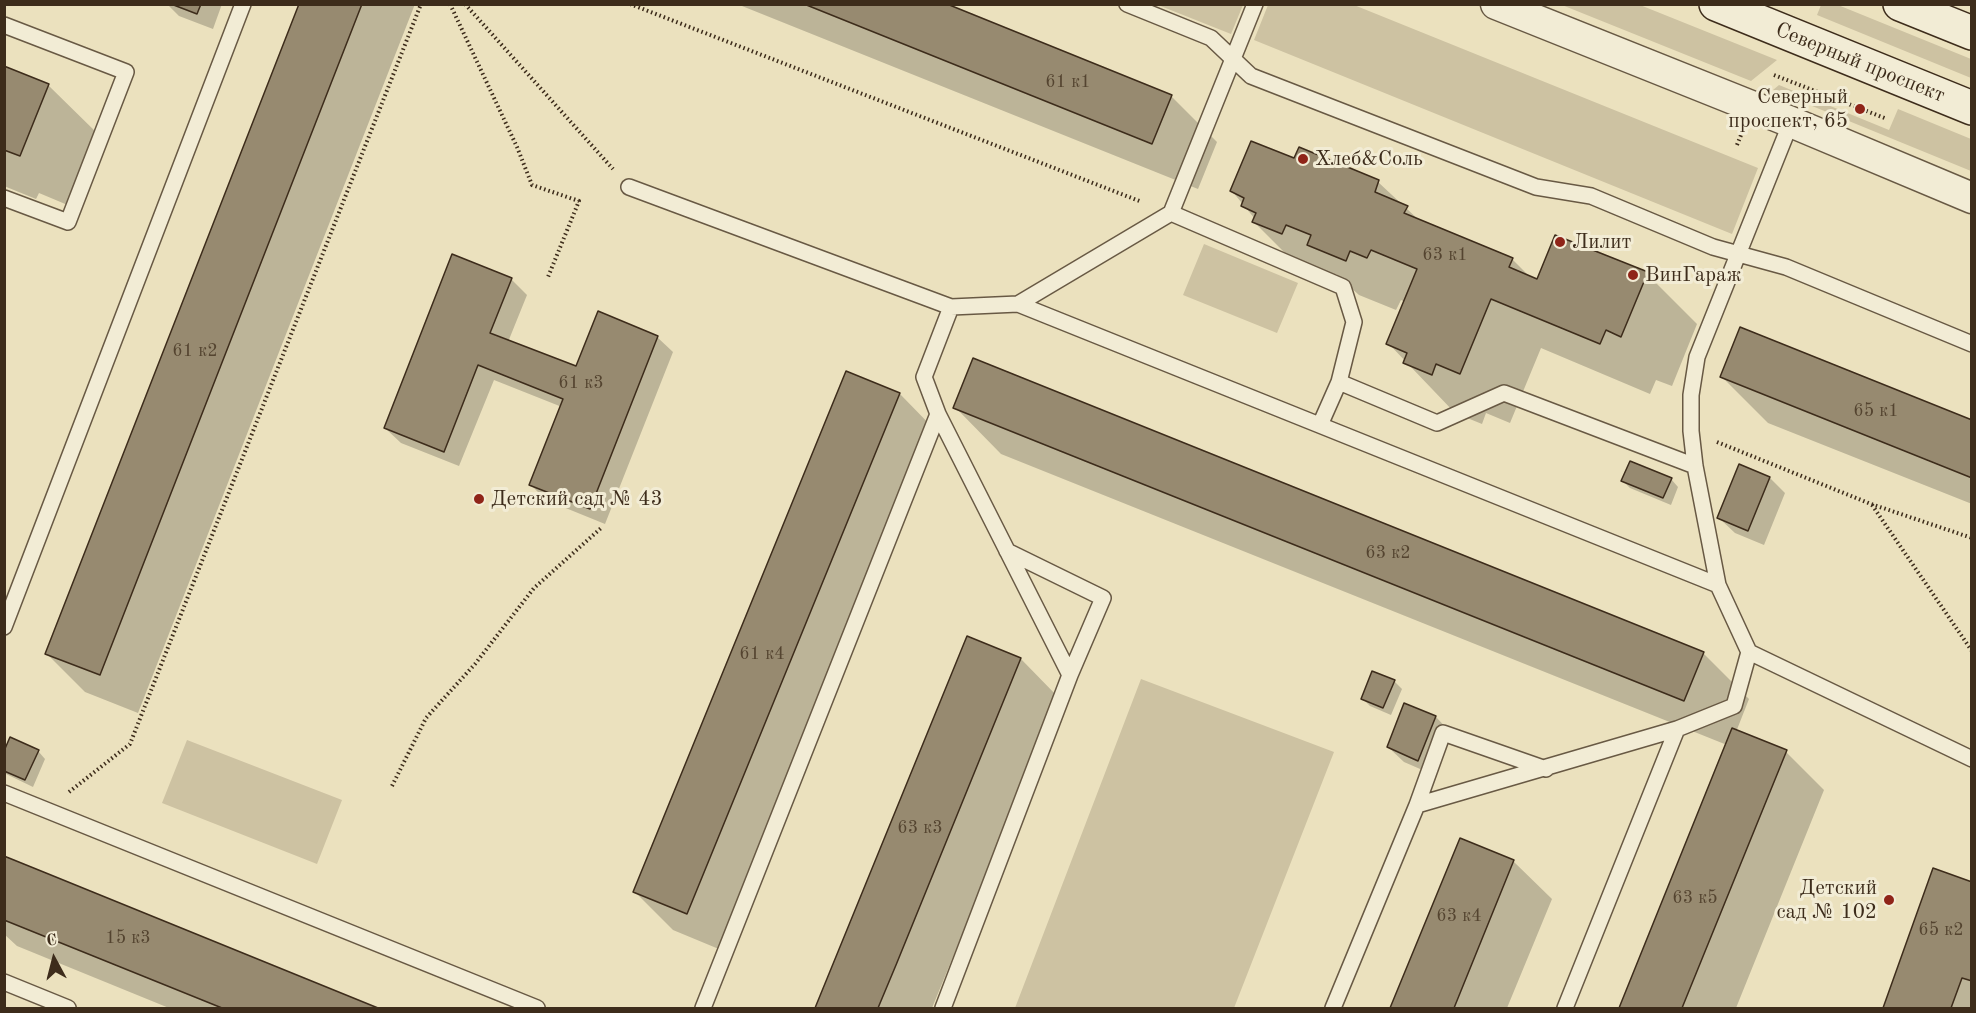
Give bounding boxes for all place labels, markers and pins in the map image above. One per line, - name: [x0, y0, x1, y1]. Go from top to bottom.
- place label: Северный проспект, 65: [1728, 84, 1848, 134]
- marker: Северный проспект, 65: [1853, 102, 1867, 116]
- place label: Хлеб&Соль: [1315, 146, 1423, 172]
- marker: Хлеб&Соль: [1296, 152, 1310, 166]
- place label: Лилит: [1572, 229, 1631, 255]
- marker: Лилит: [1553, 235, 1567, 249]
- place label: ВинГараж: [1645, 262, 1741, 288]
- marker: ВинГараж: [1626, 268, 1640, 282]
- place label: Детский сад № 43: [491, 486, 663, 512]
- marker: Детский сад № 43: [472, 492, 486, 506]
- place label: Детский сад № 102: [1776, 875, 1877, 925]
- marker: Детский сад № 102: [1882, 893, 1896, 907]

